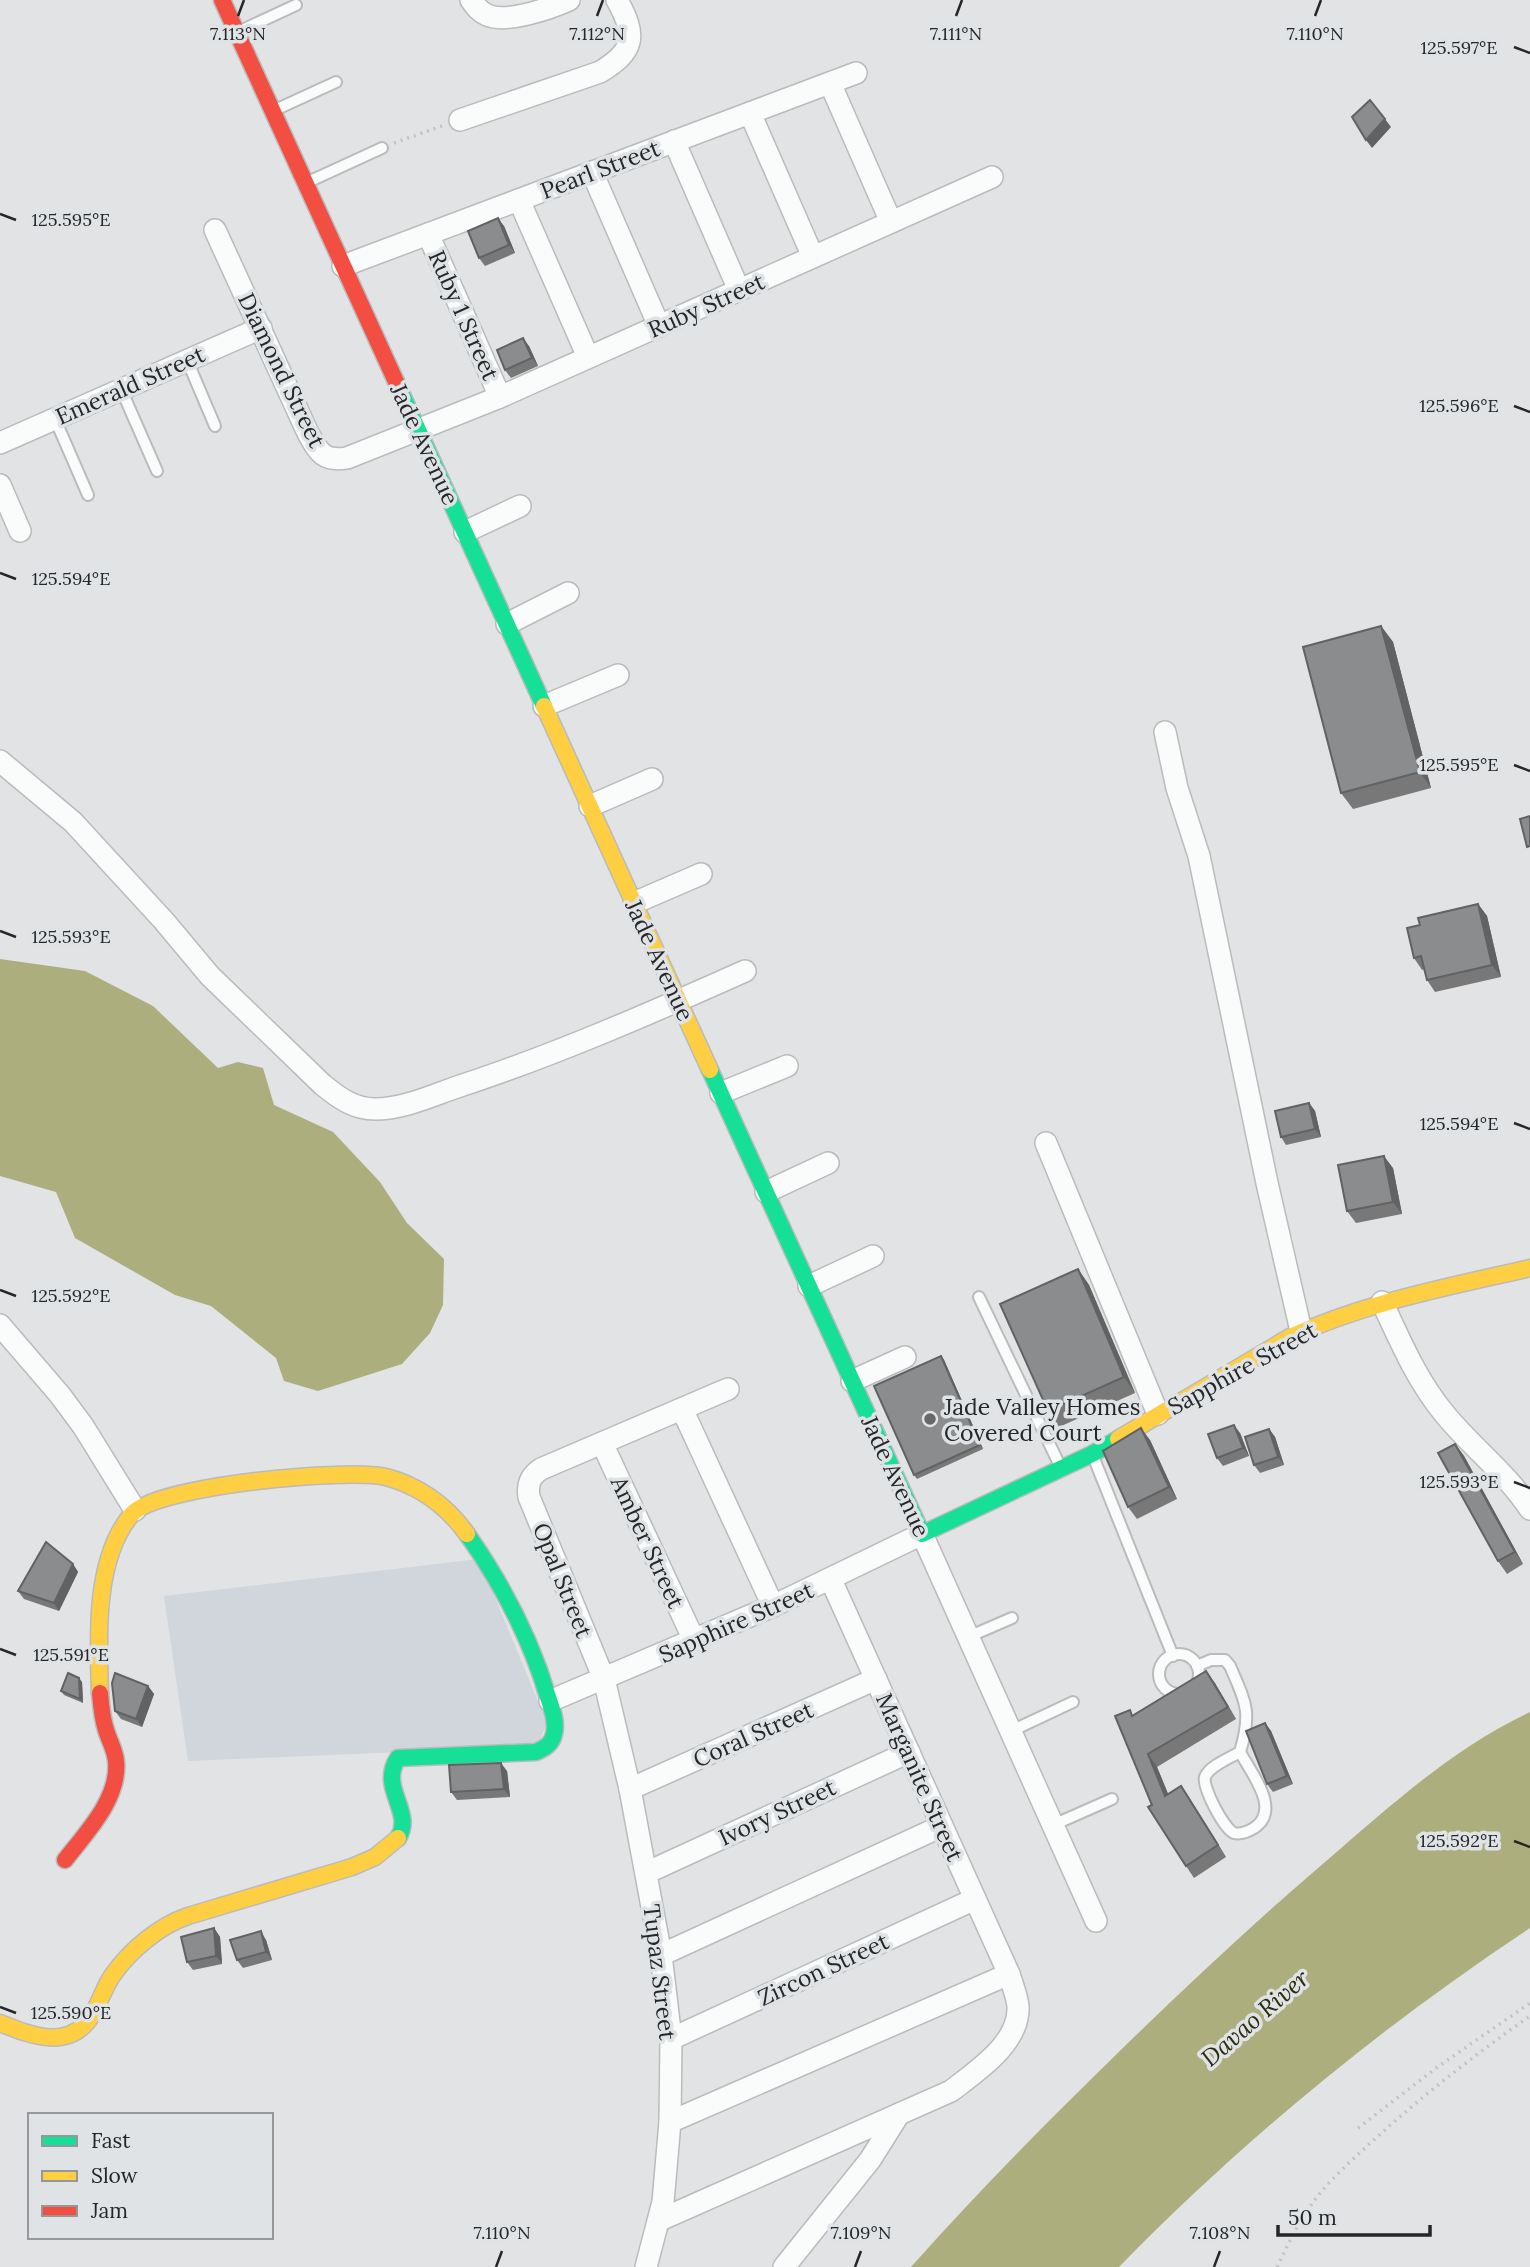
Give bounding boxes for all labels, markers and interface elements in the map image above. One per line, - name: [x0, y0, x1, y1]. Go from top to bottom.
- text: 7.113°N: [210, 22, 266, 45]
- text: 7.112°N: [569, 22, 625, 45]
- text: 7.111°N: [930, 22, 982, 45]
- text: 7.110°N: [1286, 22, 1344, 45]
- text: 125.597°E: [1420, 36, 1498, 59]
- street label: Pearl Street: [536, 133, 664, 205]
- text: 125.595°E: [32, 208, 110, 231]
- street label: Ruby 1 Street: [422, 246, 506, 385]
- street label: Ruby Street: [643, 266, 769, 344]
- street label: Diamond Street: [232, 288, 332, 452]
- street label: Emerald Street: [51, 339, 209, 431]
- street label: Jade Avenue: [384, 378, 466, 509]
- text: 125.596°E: [1419, 394, 1499, 417]
- text: 125.594°E: [32, 567, 110, 590]
- text: 125.595°E: [1420, 753, 1498, 776]
- street label: Jade Avenue: [619, 894, 701, 1025]
- text: 125.593°E: [31, 925, 111, 948]
- text: 125.594°E: [1420, 1112, 1498, 1135]
- text: 125.592°E: [32, 1284, 110, 1307]
- street label: Sapphire Street: [1162, 1315, 1322, 1421]
- place label: Jade Valley Homes Covered Court: [943, 1392, 1140, 1447]
- street label: Jade Avenue: [855, 1410, 937, 1541]
- marker: Jade Valley Homes Covered Court: [922, 1411, 938, 1427]
- text: 125.593°E: [1419, 1470, 1499, 1493]
- street label: Amber Street: [604, 1471, 691, 1613]
- street label: Opal Street: [527, 1518, 599, 1642]
- street label: Sapphire Street: [654, 1575, 818, 1669]
- text: 125.591°E: [33, 1643, 109, 1666]
- street label: Marganite Street: [870, 1689, 970, 1866]
- street label: Coral Street: [688, 1695, 818, 1773]
- street label: Ivory Street: [714, 1772, 840, 1852]
- text: 125.592°E: [1420, 1829, 1498, 1852]
- street label: Tupaz Street: [637, 1902, 683, 2042]
- street label: Zircon Street: [753, 1926, 893, 2012]
- water label: Davao River: [1195, 1963, 1315, 2073]
- text: 125.590°E: [31, 2001, 111, 2024]
- legend: [28, 2113, 273, 2239]
- text: Fast: [91, 2127, 131, 2154]
- text: Slow: [91, 2162, 138, 2189]
- scale bar: [1278, 2194, 1430, 2238]
- text: Jam: [90, 2197, 128, 2224]
- text: 50 m: [1288, 2204, 1337, 2231]
- text: 7.110°N: [473, 2221, 531, 2244]
- text: 7.109°N: [830, 2221, 892, 2244]
- text: 7.108°N: [1190, 2221, 1250, 2244]

